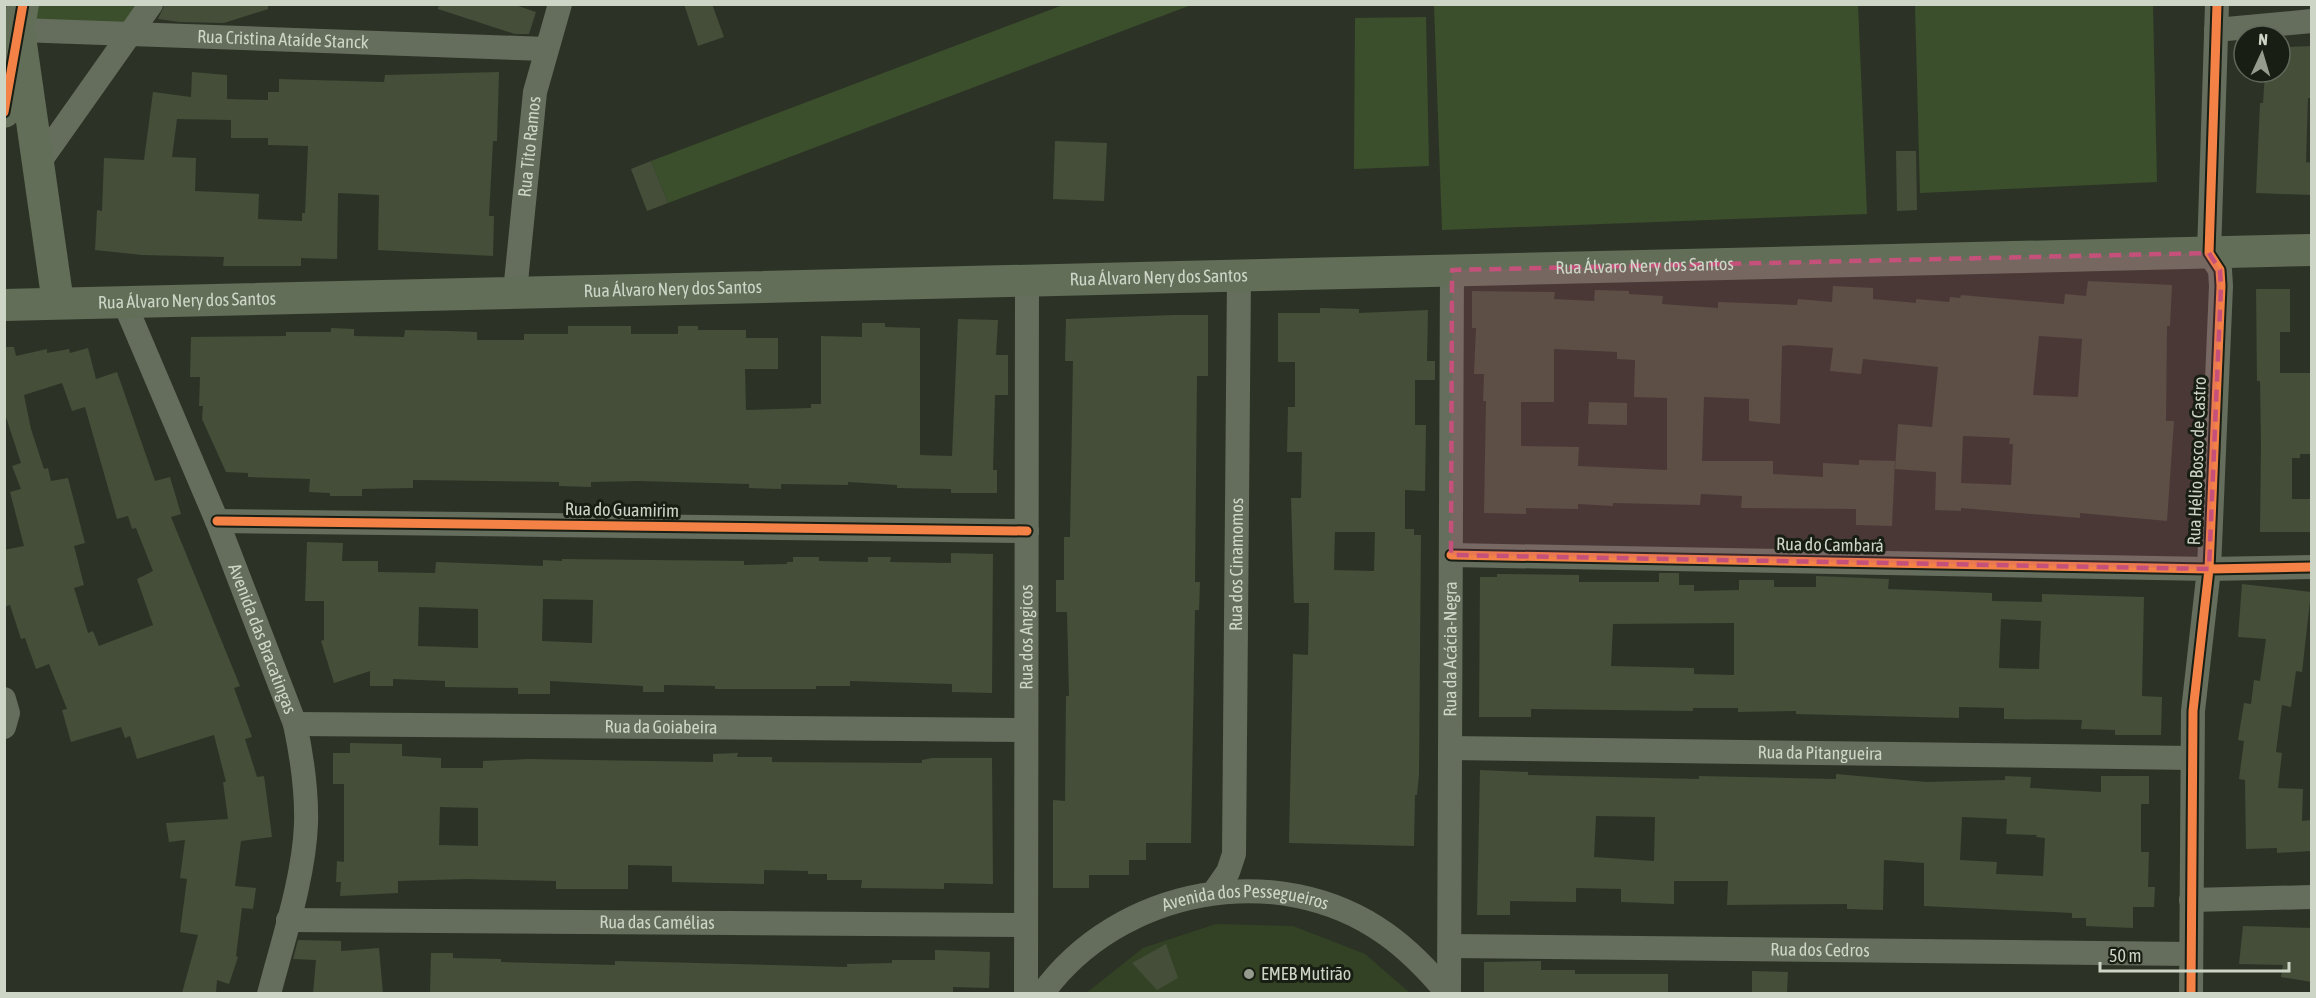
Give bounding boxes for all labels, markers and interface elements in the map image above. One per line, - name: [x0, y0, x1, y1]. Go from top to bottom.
- north arrow: [2232, 24, 2292, 84]
- street label: Rua Cristina Ataíde Stanck: [197, 25, 369, 53]
- text: N: [2258, 30, 2268, 48]
- street label: Rua Tito Ramos: [514, 95, 545, 198]
- street label: Rua Álvaro Nery dos Santos: [1555, 253, 1734, 278]
- street label: Rua Álvaro Nery dos Santos: [1069, 264, 1248, 290]
- street label: Rua Álvaro Nery dos Santos: [583, 276, 762, 301]
- street label: Rua Álvaro Nery dos Santos: [98, 288, 276, 313]
- street label: Rua Hélio Bosco de Castro: [2183, 376, 2210, 546]
- street label: Rua do Guamirim: [565, 498, 679, 521]
- street label: Rua dos Cinamomos: [1225, 498, 1247, 631]
- street label: Rua do Cambará: [1776, 533, 1884, 556]
- street label: Avenida das Bracatingas: [224, 560, 301, 717]
- street label: Rua da Acácia-Negra: [1439, 581, 1461, 717]
- street label: Rua dos Angicos: [1015, 584, 1037, 690]
- street label: Rua da Goiabeira: [605, 716, 717, 737]
- street label: Rua da Pitangueira: [1757, 741, 1883, 764]
- street label: Avenida dos Pessegueiros: [1159, 880, 1332, 915]
- street label: Rua das Camélias: [599, 911, 715, 933]
- scale bar: [2100, 935, 2289, 973]
- street label: Rua dos Cedros: [1770, 938, 1870, 961]
- text: 50 m: [2109, 945, 2141, 966]
- place label: EMEB Mutirão: [1261, 963, 1351, 984]
- marker: EMEB Mutirão: [1242, 967, 1256, 981]

